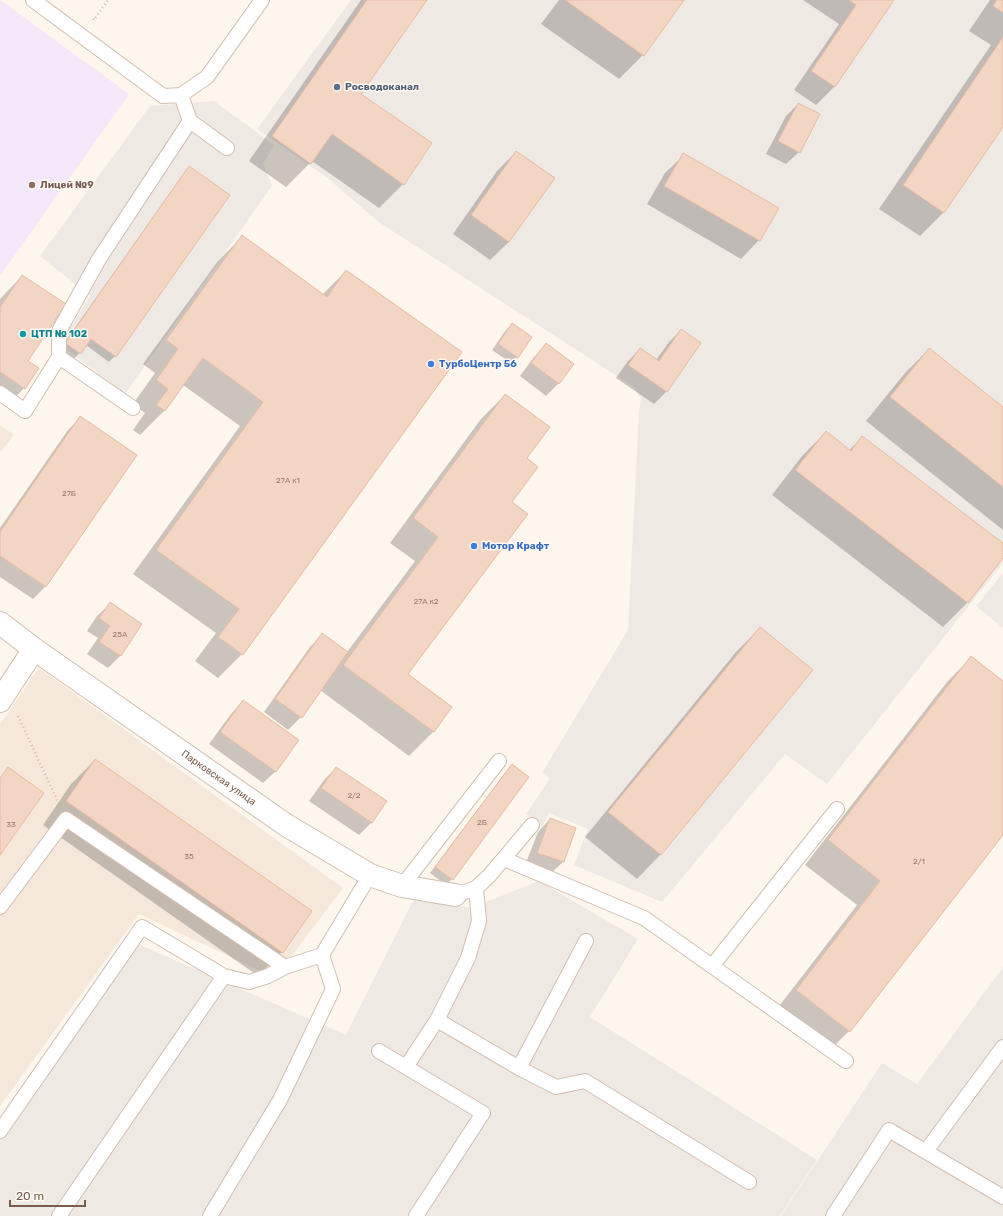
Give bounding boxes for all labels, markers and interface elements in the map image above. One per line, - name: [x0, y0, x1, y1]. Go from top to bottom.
- place label: Росводоканал: [345, 81, 419, 93]
- marker: Росводоканал: [332, 82, 342, 92]
- place label: Лицей №9: [40, 179, 94, 191]
- marker: Лицей №9: [27, 180, 37, 190]
- place label: ЦТП № 102: [31, 328, 88, 340]
- marker: ЦТП № 102: [18, 329, 28, 339]
- place label: ТурбоЦентр 56: [439, 358, 517, 370]
- marker: ТурбоЦентр 56: [426, 359, 436, 369]
- house number: 27А к1: [276, 476, 300, 485]
- house number: 27Б: [62, 489, 76, 498]
- place label: Мотор Крафт: [482, 540, 550, 552]
- marker: Мотор Крафт: [469, 541, 479, 551]
- house number: 27А к2: [413, 597, 439, 606]
- house number: 25А: [113, 630, 128, 639]
- street label: Парковская улица: [179, 748, 258, 808]
- house number: 2/2: [347, 791, 361, 800]
- house number: 2Б: [477, 818, 487, 827]
- house number: 33: [6, 820, 16, 829]
- house number: 35: [184, 852, 194, 861]
- house number: 2/1: [913, 857, 925, 866]
- scale bar: [10, 1182, 85, 1208]
- text: 20 m: [16, 1189, 44, 1203]

